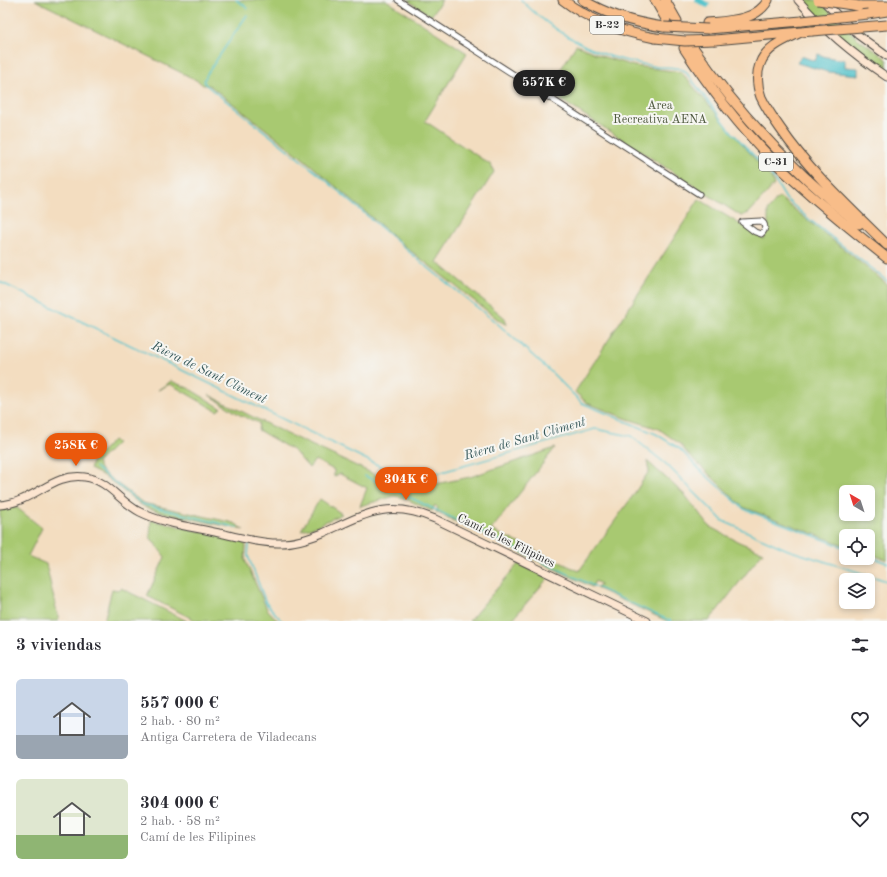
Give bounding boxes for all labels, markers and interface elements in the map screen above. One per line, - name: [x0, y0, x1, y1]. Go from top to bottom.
- road number: B-22: [590, 16, 624, 34]
- pin: 557K €: [511, 70, 577, 104]
- text: 557K €: [522, 76, 566, 89]
- park label: Area Recreativa AENA: [613, 100, 707, 126]
- road number: C-31: [759, 153, 793, 171]
- water label: Riera de Sant Climent: [149, 339, 269, 407]
- water label: Riera de Sant Climent: [462, 415, 588, 463]
- pin: 258K €: [43, 433, 109, 467]
- text: 258K €: [54, 439, 98, 452]
- pin: 304K €: [373, 467, 439, 501]
- text: 304K €: [384, 473, 428, 486]
- north arrow: [839, 485, 875, 521]
- map controls: [839, 485, 875, 609]
- street label: Camí de les Filipines: [455, 512, 557, 570]
- button: locate: [839, 529, 875, 565]
- button: layers: [839, 573, 875, 609]
- icon: filters: [849, 634, 871, 656]
- text: 3 viviendas: [16, 637, 101, 654]
- icon: home: [48, 695, 96, 743]
- text: 557 000 €: [140, 695, 219, 712]
- icon: heart: [849, 708, 871, 730]
- text: 2 hab. · 80 m²: [140, 715, 220, 728]
- text: Antiga Carretera de Viladecans: [140, 731, 317, 744]
- icon: home: [48, 795, 96, 843]
- text: 304 000 €: [140, 795, 219, 812]
- icon: heart: [849, 808, 871, 830]
- text: 2 hab. · 58 m²: [140, 815, 220, 828]
- text: Camí de les Filipines: [140, 831, 256, 844]

